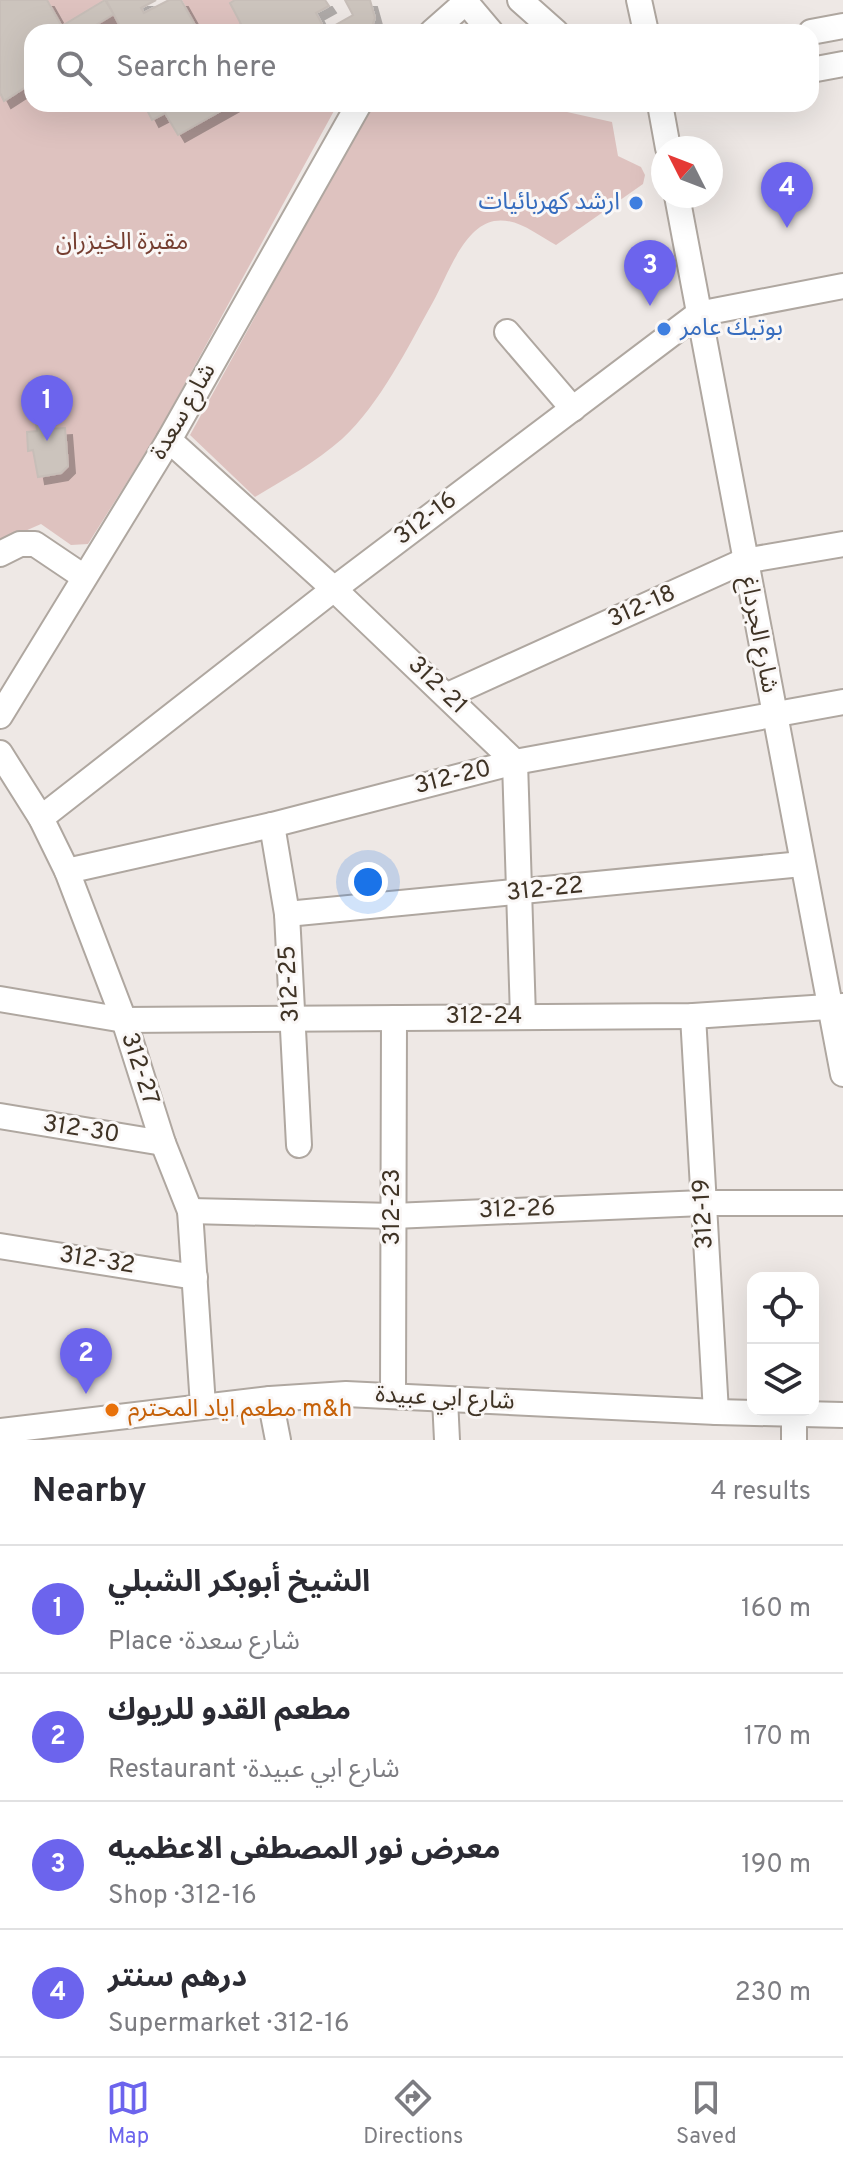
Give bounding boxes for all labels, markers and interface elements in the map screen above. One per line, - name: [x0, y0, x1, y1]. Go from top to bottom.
- search box: [24, 24, 819, 112]
- icon: search: [52, 46, 96, 90]
- text: Search here: [116, 50, 276, 87]
- north arrow: [651, 136, 723, 208]
- pin: 4: [761, 162, 813, 228]
- place label: ارشد كهربائيات: [478, 188, 620, 218]
- marker: ارشد كهربائيات: [627, 194, 645, 212]
- park label: مقبرة الخيزران: [56, 228, 188, 258]
- pin: 3: [624, 240, 676, 306]
- place label: بوتيك عامر: [679, 314, 783, 344]
- marker: بوتيك عامر: [655, 320, 673, 338]
- street label: شارع سعدة: [144, 358, 224, 466]
- pin: 1: [21, 375, 73, 441]
- street label: 312-16: [389, 486, 463, 552]
- street label: شارع الجرداغ: [732, 574, 784, 696]
- street label: 312-18: [603, 579, 681, 635]
- street label: 312-21: [401, 650, 473, 722]
- street label: 312-20: [412, 754, 494, 802]
- your location: [348, 862, 388, 902]
- street label: 312-22: [505, 871, 585, 909]
- street label: 312-25: [273, 945, 307, 1023]
- street label: 312-24: [446, 1002, 522, 1032]
- street label: 312-27: [113, 1029, 165, 1109]
- street label: 312-30: [41, 1109, 121, 1151]
- street label: 312-23: [378, 1169, 408, 1245]
- street label: 312-19: [687, 1178, 721, 1250]
- street label: 312-26: [478, 1194, 556, 1226]
- street label: 312-32: [57, 1240, 137, 1282]
- map controls: [747, 1272, 819, 1416]
- button: locate: [747, 1272, 819, 1344]
- pin: 2: [60, 1328, 112, 1394]
- button: layers: [747, 1344, 819, 1416]
- street label: شارع ابي عبيدة: [374, 1380, 516, 1419]
- place label: مطعم اياد المحترم m&h: [128, 1395, 352, 1426]
- marker: مطعم اياد المحترم m&h: [103, 1401, 121, 1419]
- text: Nearby: [32, 1471, 147, 1514]
- text: 4 results: [710, 1476, 811, 1509]
- text: الشيخ أبوبكر الشبلي: [108, 1565, 370, 1602]
- text: 1: [53, 1593, 63, 1626]
- text: 160 m: [741, 1593, 811, 1626]
- text: Place · شارع سعدة: [108, 1626, 300, 1659]
- text: مطعم القدو للريوك: [108, 1693, 351, 1730]
- text: 2: [50, 1721, 66, 1754]
- text: 170 m: [744, 1721, 811, 1754]
- text: Restaurant · شارع ابي عبيدة: [108, 1754, 400, 1787]
- text: معرض نور المصطفى الاعظميه: [108, 1832, 500, 1869]
- text: 3: [50, 1849, 66, 1882]
- text: 190 m: [741, 1849, 811, 1882]
- text: Shop · 312-16: [108, 1880, 257, 1913]
- text: درهم سنتر: [108, 1960, 247, 1997]
- text: 4: [50, 1977, 66, 2010]
- text: 230 m: [735, 1977, 811, 2010]
- text: Supermarket · 312-16: [108, 2008, 350, 2041]
- tab: Map: [106, 2076, 150, 2151]
- tab: Directions: [363, 2076, 463, 2151]
- tab: Saved: [676, 2076, 737, 2151]

